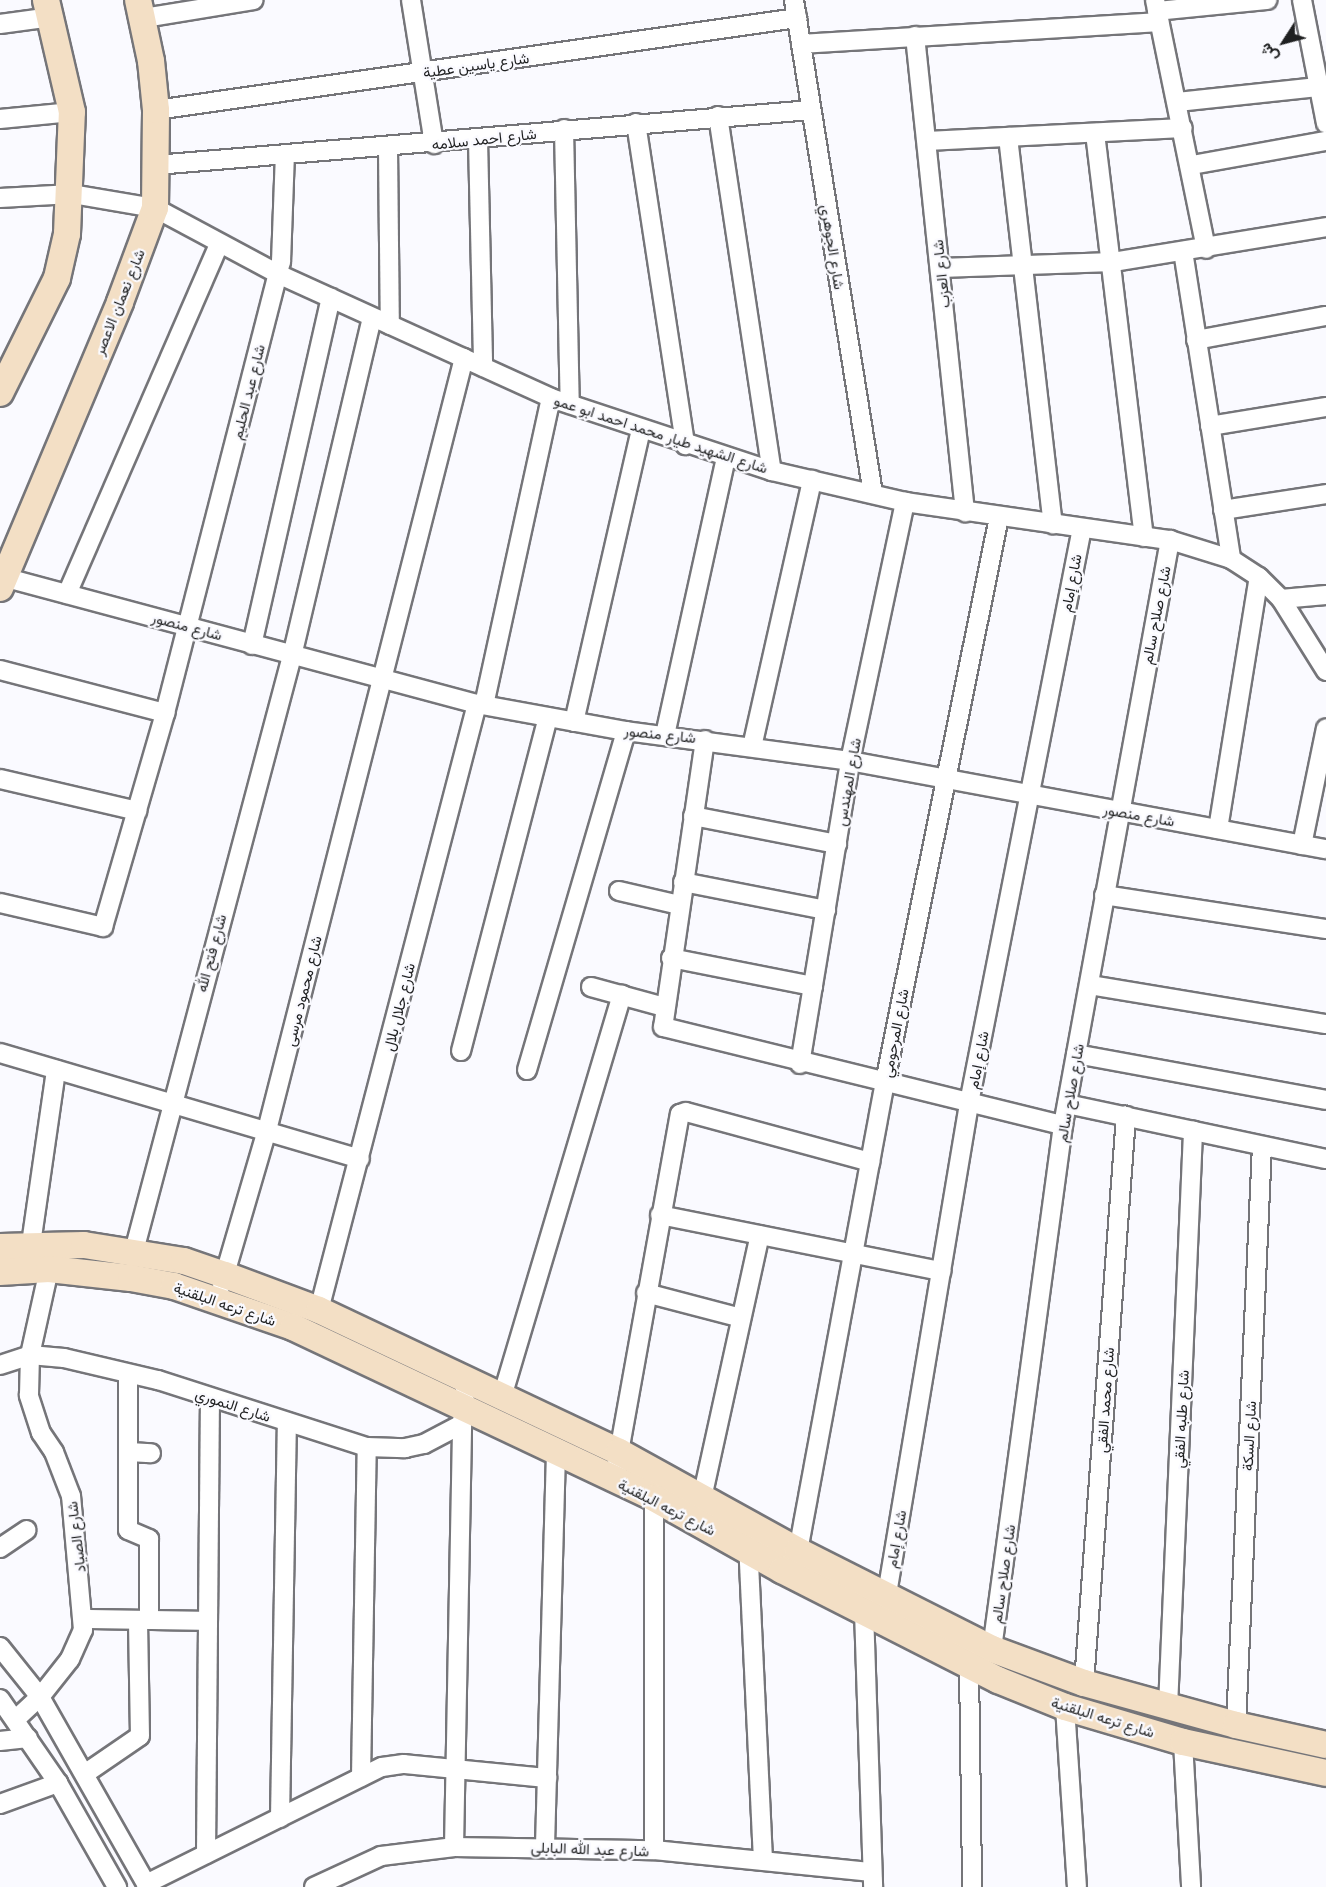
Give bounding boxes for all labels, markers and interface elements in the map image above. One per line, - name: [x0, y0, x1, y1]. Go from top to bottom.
- north arrow: [1254, 12, 1314, 72]
- text: ش: [1257, 40, 1282, 66]
- street label: شارع ياسين عطية: [422, 49, 530, 81]
- street label: شارع احمد سلامه: [431, 125, 537, 153]
- street label: شارع الجوهري: [817, 203, 849, 291]
- street label: شارع العزب: [928, 239, 954, 309]
- street label: شارع نعمان الاعصر: [90, 246, 148, 358]
- street label: شارع عبد الحليم: [228, 343, 268, 441]
- street label: شارع الشهيد طيار محمد احمد ابو عمو: [552, 391, 770, 477]
- street label: شارع إمام: [1057, 552, 1085, 614]
- street label: شارع صلاح سالم: [1138, 564, 1174, 666]
- street label: شارع منصور: [150, 608, 224, 644]
- street label: شارع منصور: [623, 721, 697, 747]
- street label: شارع المهندس: [831, 737, 865, 827]
- street label: شارع منصور: [1102, 800, 1176, 830]
- street label: شارع فتح الله: [192, 912, 230, 994]
- street label: شارع محمود مرسى: [281, 934, 325, 1048]
- street label: شارع جلال بلال: [379, 961, 419, 1053]
- street label: شارع المرحومي: [878, 987, 912, 1079]
- street label: شارع إمام: [964, 1029, 992, 1091]
- street label: شارع صلاح سالم: [1052, 1042, 1088, 1144]
- street label: شارع ترعه البلقنية: [172, 1278, 278, 1330]
- street label: شارع محمد الفقي: [1092, 1347, 1118, 1453]
- street label: شارع طلبه الفقي: [1169, 1369, 1193, 1469]
- street label: شارع النموري: [193, 1384, 273, 1426]
- street label: شارع السكة: [1238, 1400, 1260, 1472]
- street label: شارع ترعه البلقنية: [615, 1475, 719, 1539]
- street label: شارع الصياد: [63, 1500, 89, 1574]
- street label: شارع إمام: [882, 1509, 910, 1569]
- street label: شارع صلاح سالم: [987, 1523, 1019, 1625]
- street label: شارع ترعه البلقنية: [1049, 1693, 1157, 1741]
- street label: شارع عبد الله البابلى: [531, 1838, 649, 1860]

